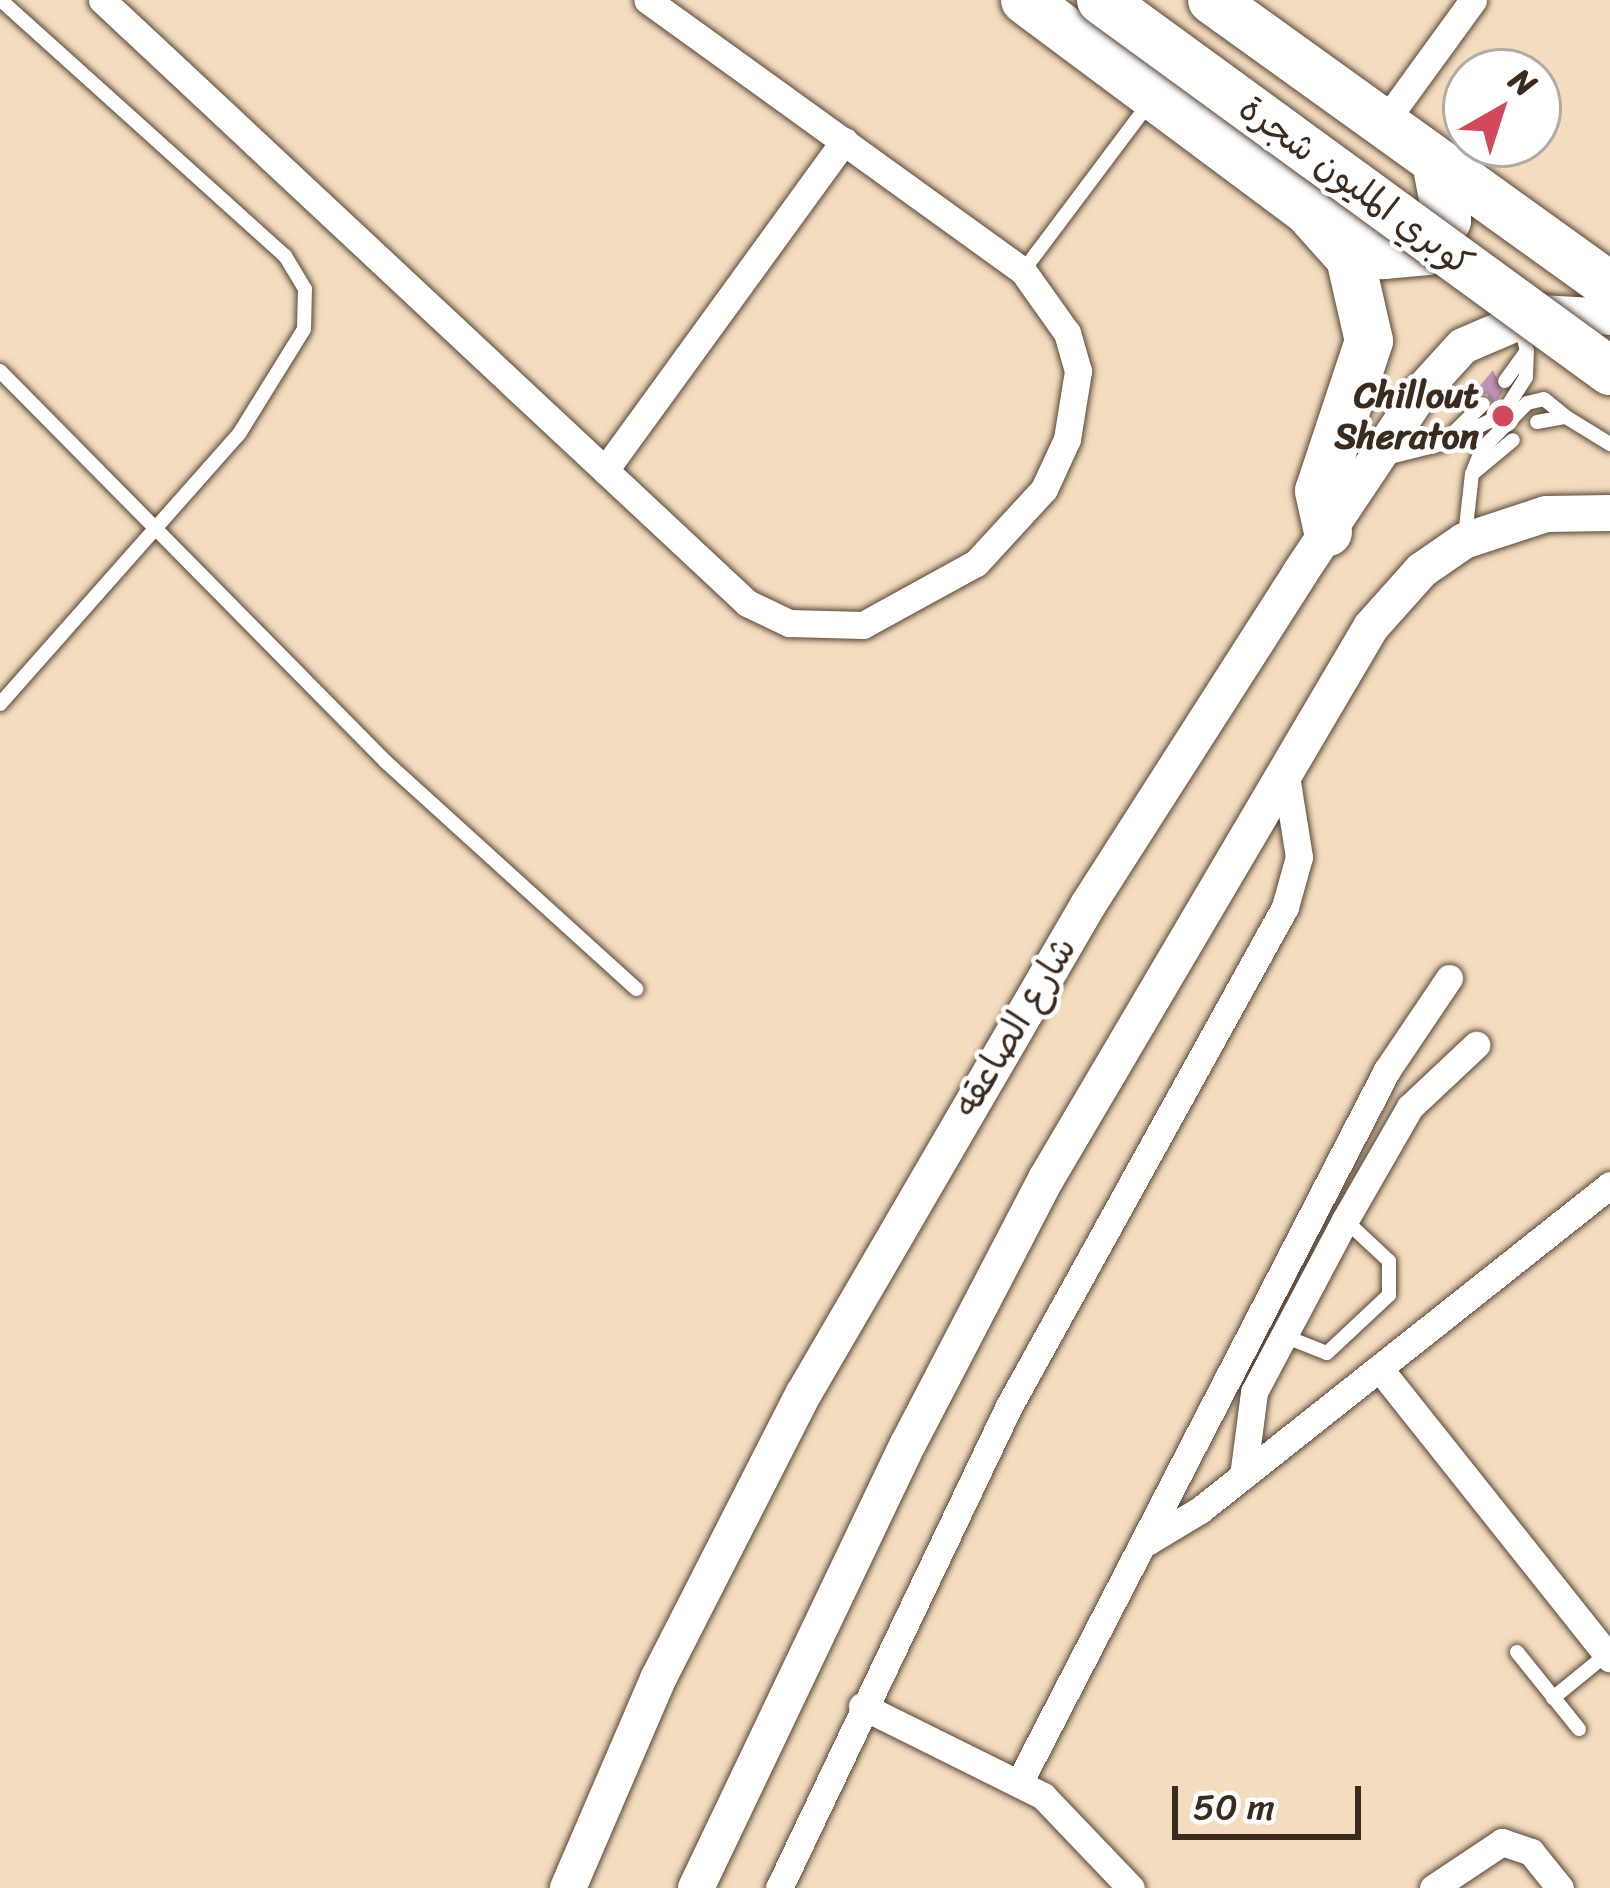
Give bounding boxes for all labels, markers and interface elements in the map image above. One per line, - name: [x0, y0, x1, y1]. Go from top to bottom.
- north arrow: [1442, 48, 1562, 168]
- text: N: [1496, 53, 1550, 112]
- street label: كوبري المليون شجرة: [1231, 87, 1481, 285]
- place label: Chillout Sheraton: [1334, 373, 1479, 458]
- marker: Chillout Sheraton: [1490, 403, 1516, 429]
- street label: شارع الصاعقه: [944, 929, 1086, 1125]
- scale bar: [1178, 1762, 1367, 1836]
- text: 50 m: [1193, 1775, 1275, 1839]

